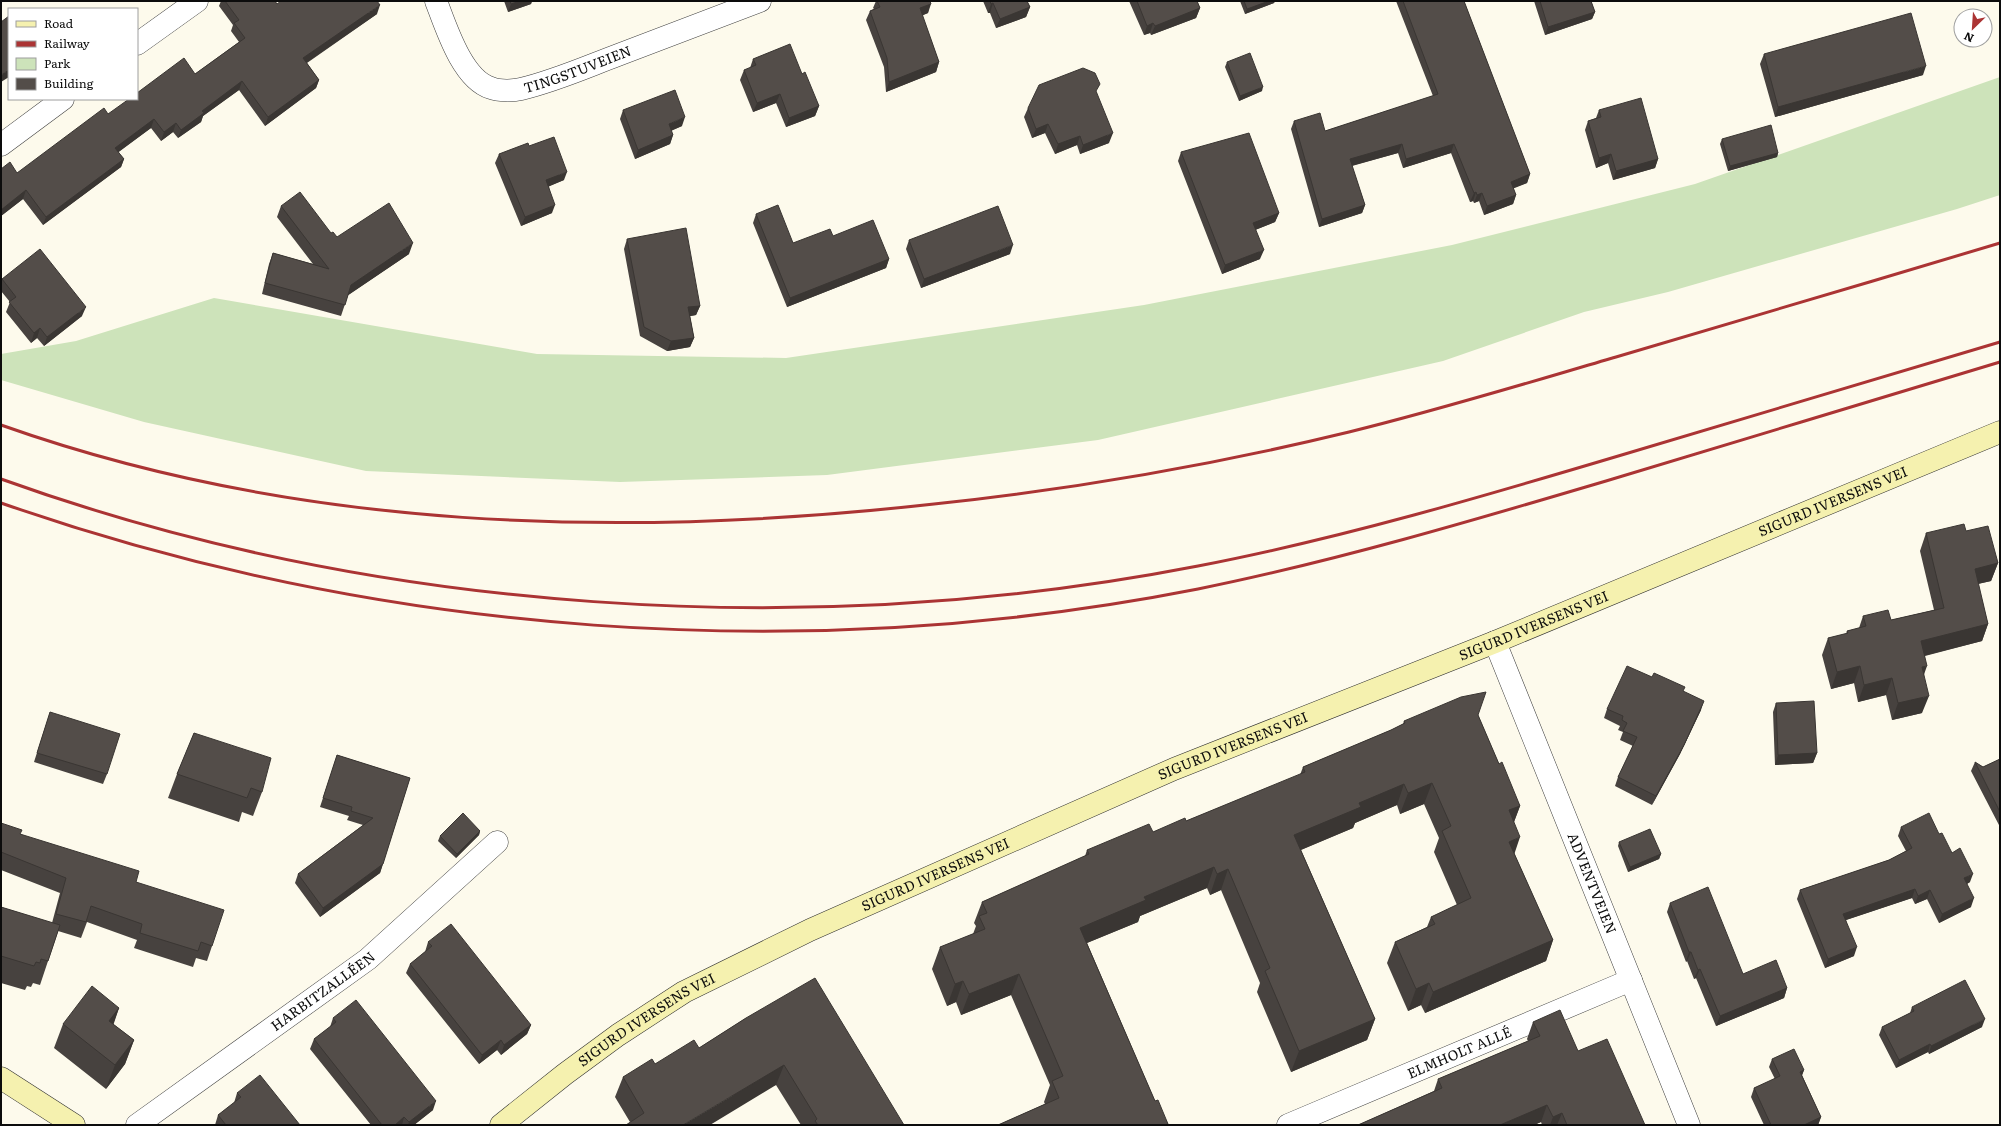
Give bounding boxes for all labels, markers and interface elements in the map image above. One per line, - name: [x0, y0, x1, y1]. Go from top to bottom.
- legend: [8, 8, 138, 100]
- north arrow: [1953, 8, 1993, 48]
- text: Road: [44, 14, 74, 32]
- text: N: [1961, 29, 1976, 47]
- text: Railway: [44, 34, 90, 52]
- street label: TINGSTUVEIEN: [521, 40, 634, 97]
- text: Park: [44, 54, 71, 72]
- text: Building: [44, 74, 94, 92]
- street label: SIGURD IVERSENS VEI: [1755, 461, 1910, 540]
- street label: SIGURD IVERSENS VEI: [1456, 585, 1611, 664]
- street label: SIGURD IVERSENS VEI: [1154, 706, 1310, 784]
- street label: ADVENTVEIEN: [1564, 829, 1622, 936]
- street label: SIGURD IVERSENS VEI: [858, 832, 1012, 915]
- street label: HARBITZALLÉEN: [266, 946, 379, 1035]
- street label: SIGURD IVERSENS VEI: [573, 967, 718, 1070]
- street label: ELMHOLT ALLÉ: [1404, 1021, 1514, 1083]

